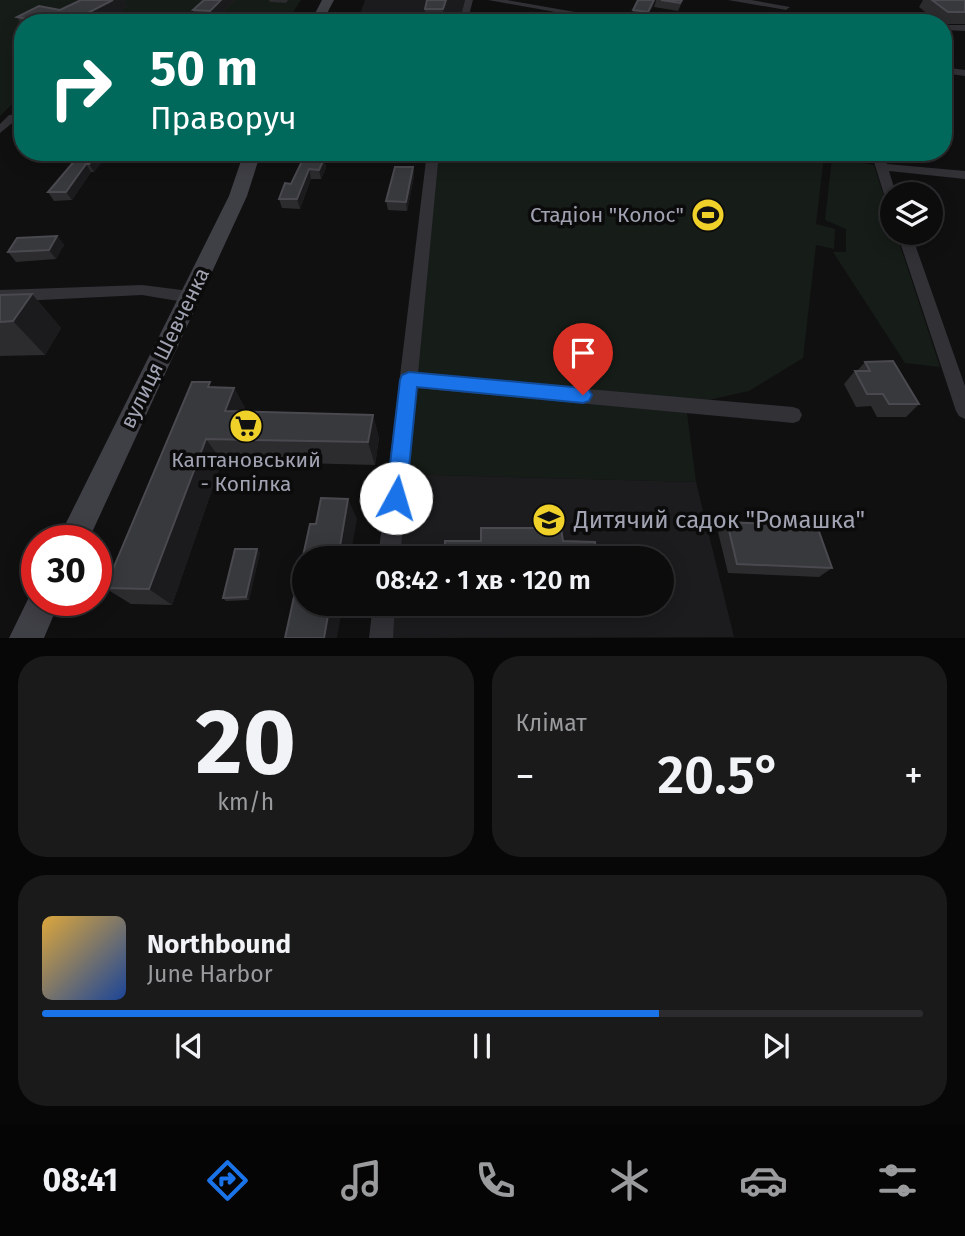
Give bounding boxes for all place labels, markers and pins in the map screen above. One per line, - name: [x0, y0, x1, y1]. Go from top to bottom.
- sports icon: Стадіон "Колос": [689, 196, 727, 234]
- place label: Стадіон "Колос": [530, 202, 684, 228]
- pin: [553, 323, 613, 395]
- supermarket icon: Каптановський - Копілка: [227, 407, 265, 445]
- place label: Каптановський - Копілка: [171, 447, 321, 497]
- school or university icon: Дитячий садок "Ромашка": [530, 501, 568, 539]
- place label: Дитячий садок "Ромашка": [573, 506, 865, 534]

